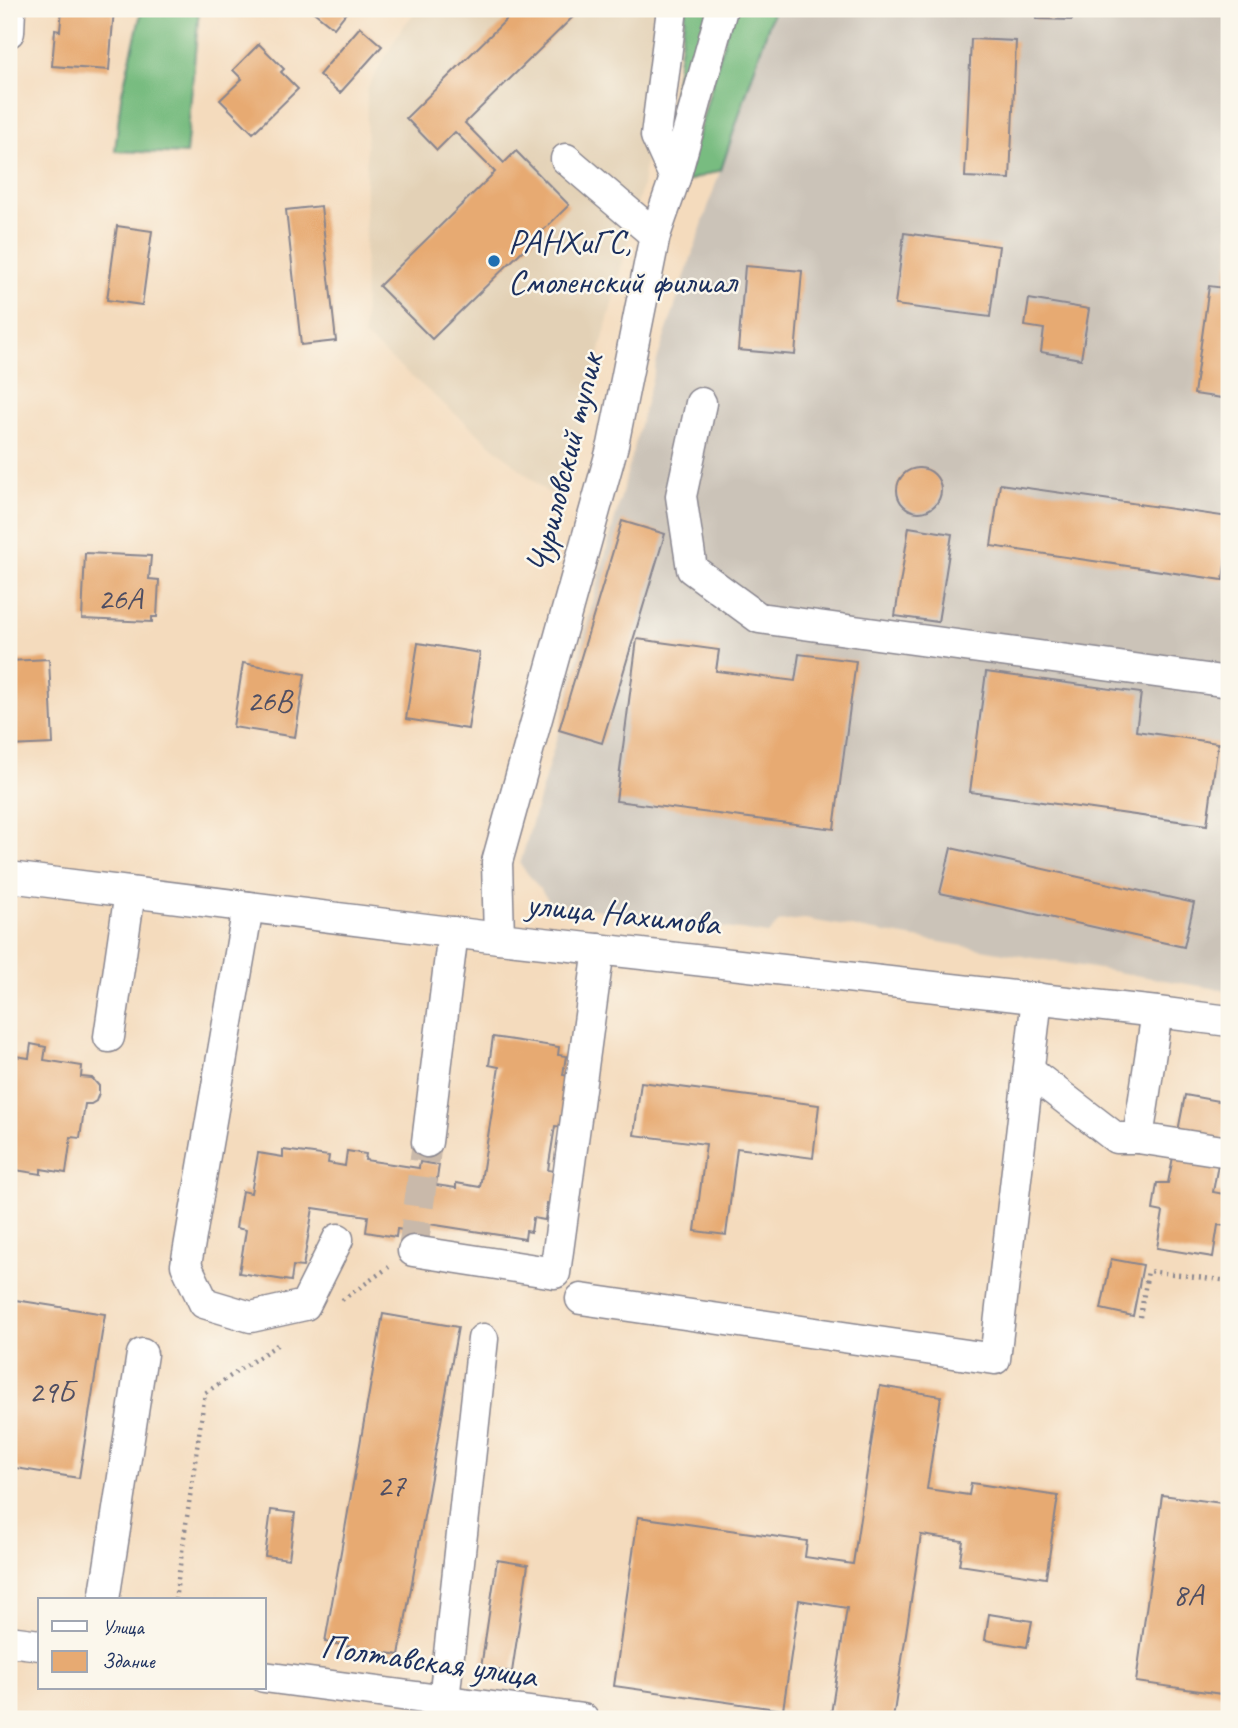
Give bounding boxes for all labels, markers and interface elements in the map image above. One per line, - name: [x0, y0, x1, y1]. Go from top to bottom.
- place label: РАНХиГС, Смоленский филиал: [508, 219, 739, 304]
- marker: РАНХиГС, Смоленский филиал: [486, 253, 502, 269]
- street label: Чуриловский тупик: [515, 346, 614, 578]
- house number: 26А: [98, 578, 144, 619]
- house number: 26В: [246, 680, 294, 721]
- street label: улица Нахимова: [522, 881, 725, 946]
- house number: 29Б: [28, 1371, 78, 1412]
- house number: 27: [377, 1465, 407, 1506]
- house number: 8А: [1173, 1574, 1205, 1615]
- legend: [38, 1598, 266, 1690]
- text: Улица: [102, 1614, 145, 1640]
- street label: Полтавская улица: [318, 1623, 542, 1698]
- text: Здание: [102, 1648, 156, 1674]

